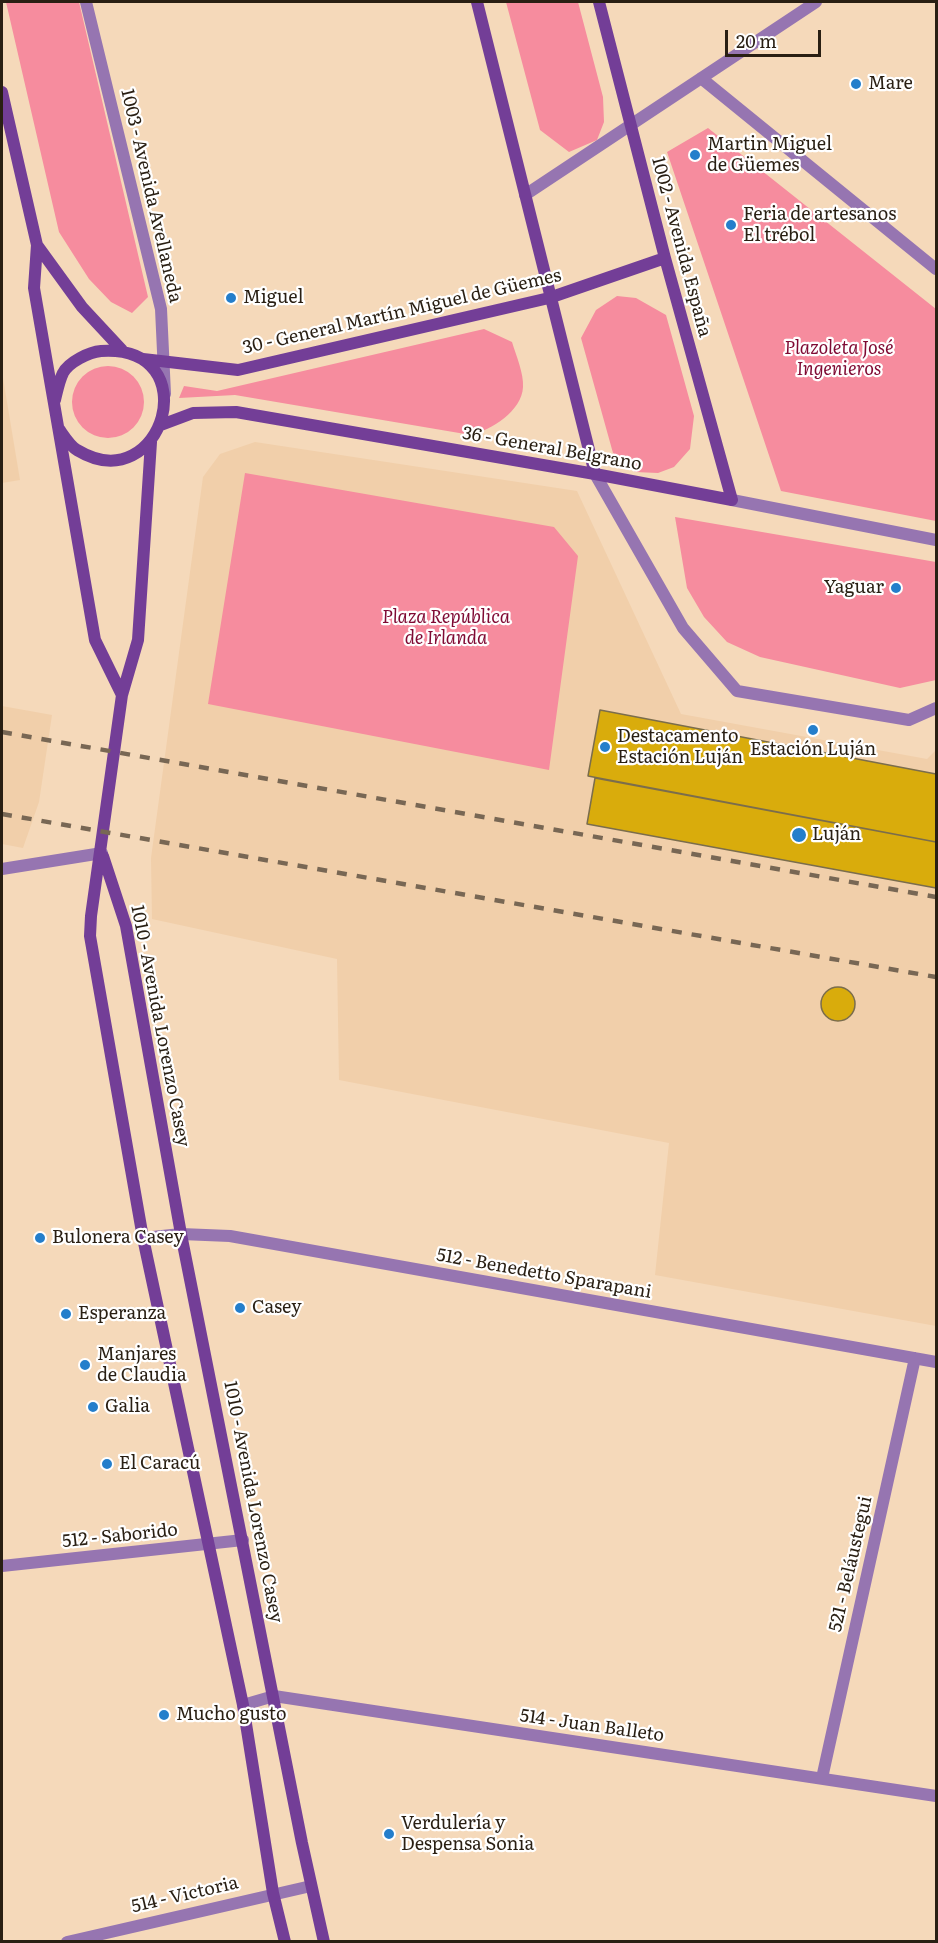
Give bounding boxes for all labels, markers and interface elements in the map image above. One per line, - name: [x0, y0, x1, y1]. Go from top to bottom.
- scale bar: [728, 18, 824, 56]
- text: 20 m: [736, 27, 777, 54]
- place label: Mare: [868, 73, 913, 95]
- marker: Mare: [849, 77, 863, 91]
- street label: 1003 - Avenida Avellaneda: [116, 87, 186, 305]
- place label: Martin Miguel de Güemes: [707, 134, 832, 176]
- marker: Martin Miguel de Güemes: [688, 148, 702, 162]
- street label: 1002 - Avenida España: [647, 155, 715, 339]
- place label: Feria de artesanos El trébol: [743, 204, 896, 246]
- marker: Feria de artesanos El trébol: [724, 218, 738, 232]
- street label: 30 - General Martín Miguel de Güemes: [241, 265, 563, 359]
- place label: Miguel: [243, 287, 303, 309]
- marker: Miguel: [224, 291, 238, 305]
- park label: Plazoleta José Ingenieros: [784, 338, 894, 380]
- street label: 36 - General Belgrano: [461, 423, 643, 475]
- place label: Yaguar: [824, 577, 884, 599]
- marker: Yaguar: [889, 581, 903, 595]
- park label: Plaza República de Irlanda: [382, 607, 510, 650]
- marker: Estación Luján: [806, 723, 820, 737]
- place label: Destacamento Estación Luján: [617, 726, 743, 768]
- place label: Estación Luján: [750, 739, 876, 761]
- marker: Destacamento Estación Luján: [598, 740, 612, 754]
- place label: Luján: [812, 824, 861, 846]
- marker: Luján: [790, 826, 808, 844]
- street label: 1010 - Avenida Lorenzo Casey: [126, 903, 194, 1149]
- place label: Bulonera Casey: [52, 1227, 184, 1249]
- marker: Bulonera Casey: [33, 1231, 47, 1245]
- street label: 512 - Benedetto Sparapani: [435, 1244, 653, 1304]
- place label: Casey: [252, 1297, 301, 1319]
- marker: Casey: [233, 1301, 247, 1315]
- place label: Esperanza: [78, 1303, 166, 1325]
- marker: Esperanza: [59, 1307, 73, 1321]
- place label: Manjares de Claudia: [97, 1344, 187, 1386]
- marker: Manjares de Claudia: [78, 1358, 92, 1372]
- street label: 1010 - Avenida Lorenzo Casey: [219, 1379, 287, 1625]
- place label: Galia: [105, 1396, 150, 1418]
- marker: Galia: [86, 1400, 100, 1414]
- place label: El Caracú: [119, 1453, 200, 1475]
- marker: El Caracú: [100, 1457, 114, 1471]
- street label: 521 - Beláustegui: [825, 1494, 877, 1634]
- street label: 512 - Saborido: [61, 1519, 179, 1553]
- place label: Mucho gusto: [176, 1704, 287, 1726]
- street label: 514 - Juan Balleto: [518, 1705, 666, 1747]
- marker: Mucho gusto: [157, 1708, 171, 1722]
- place label: Verdulería y Despensa Sonia: [401, 1813, 534, 1856]
- marker: Verdulería y Despensa Sonia: [382, 1827, 396, 1841]
- street label: 514 - Victoria: [129, 1872, 241, 1918]

